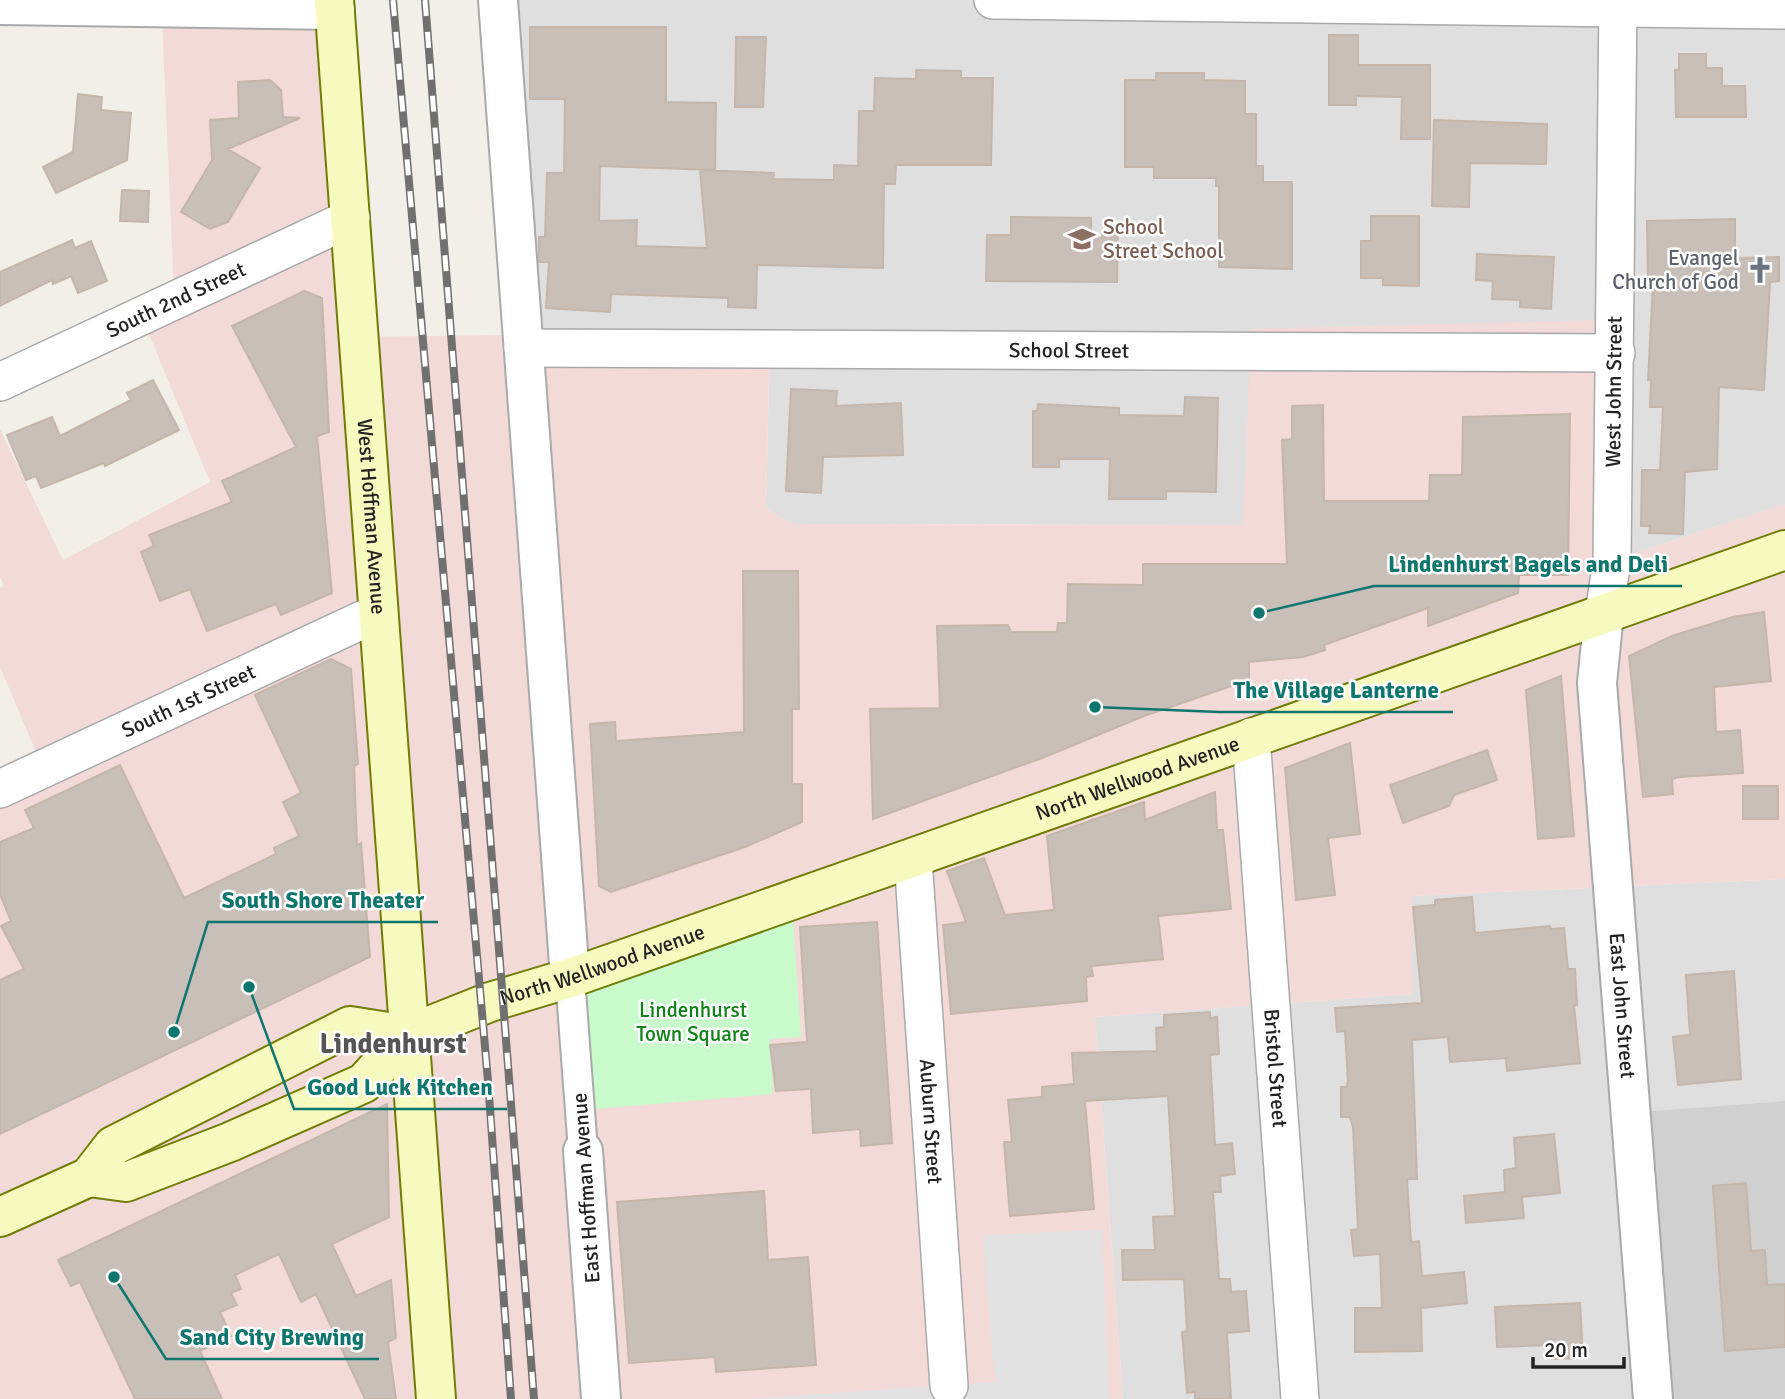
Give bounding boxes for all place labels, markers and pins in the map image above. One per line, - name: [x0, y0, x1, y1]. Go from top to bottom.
- place label: School Street School: [1103, 214, 1223, 264]
- school or university icon: School Street School: [1067, 224, 1097, 254]
- place label: Evangel Church of God: [1612, 245, 1739, 295]
- church icon: Evangel Church of God: [1745, 255, 1775, 285]
- callout: Lindenhurst Bagels and Deli: [1374, 542, 1682, 586]
- callout: The Village Lanterne: [1219, 668, 1453, 712]
- callout: South Shore Theater: [208, 878, 438, 922]
- callout: Good Luck Kitchen: [294, 1065, 507, 1109]
- callout: Sand City Brewing: [166, 1315, 379, 1359]

